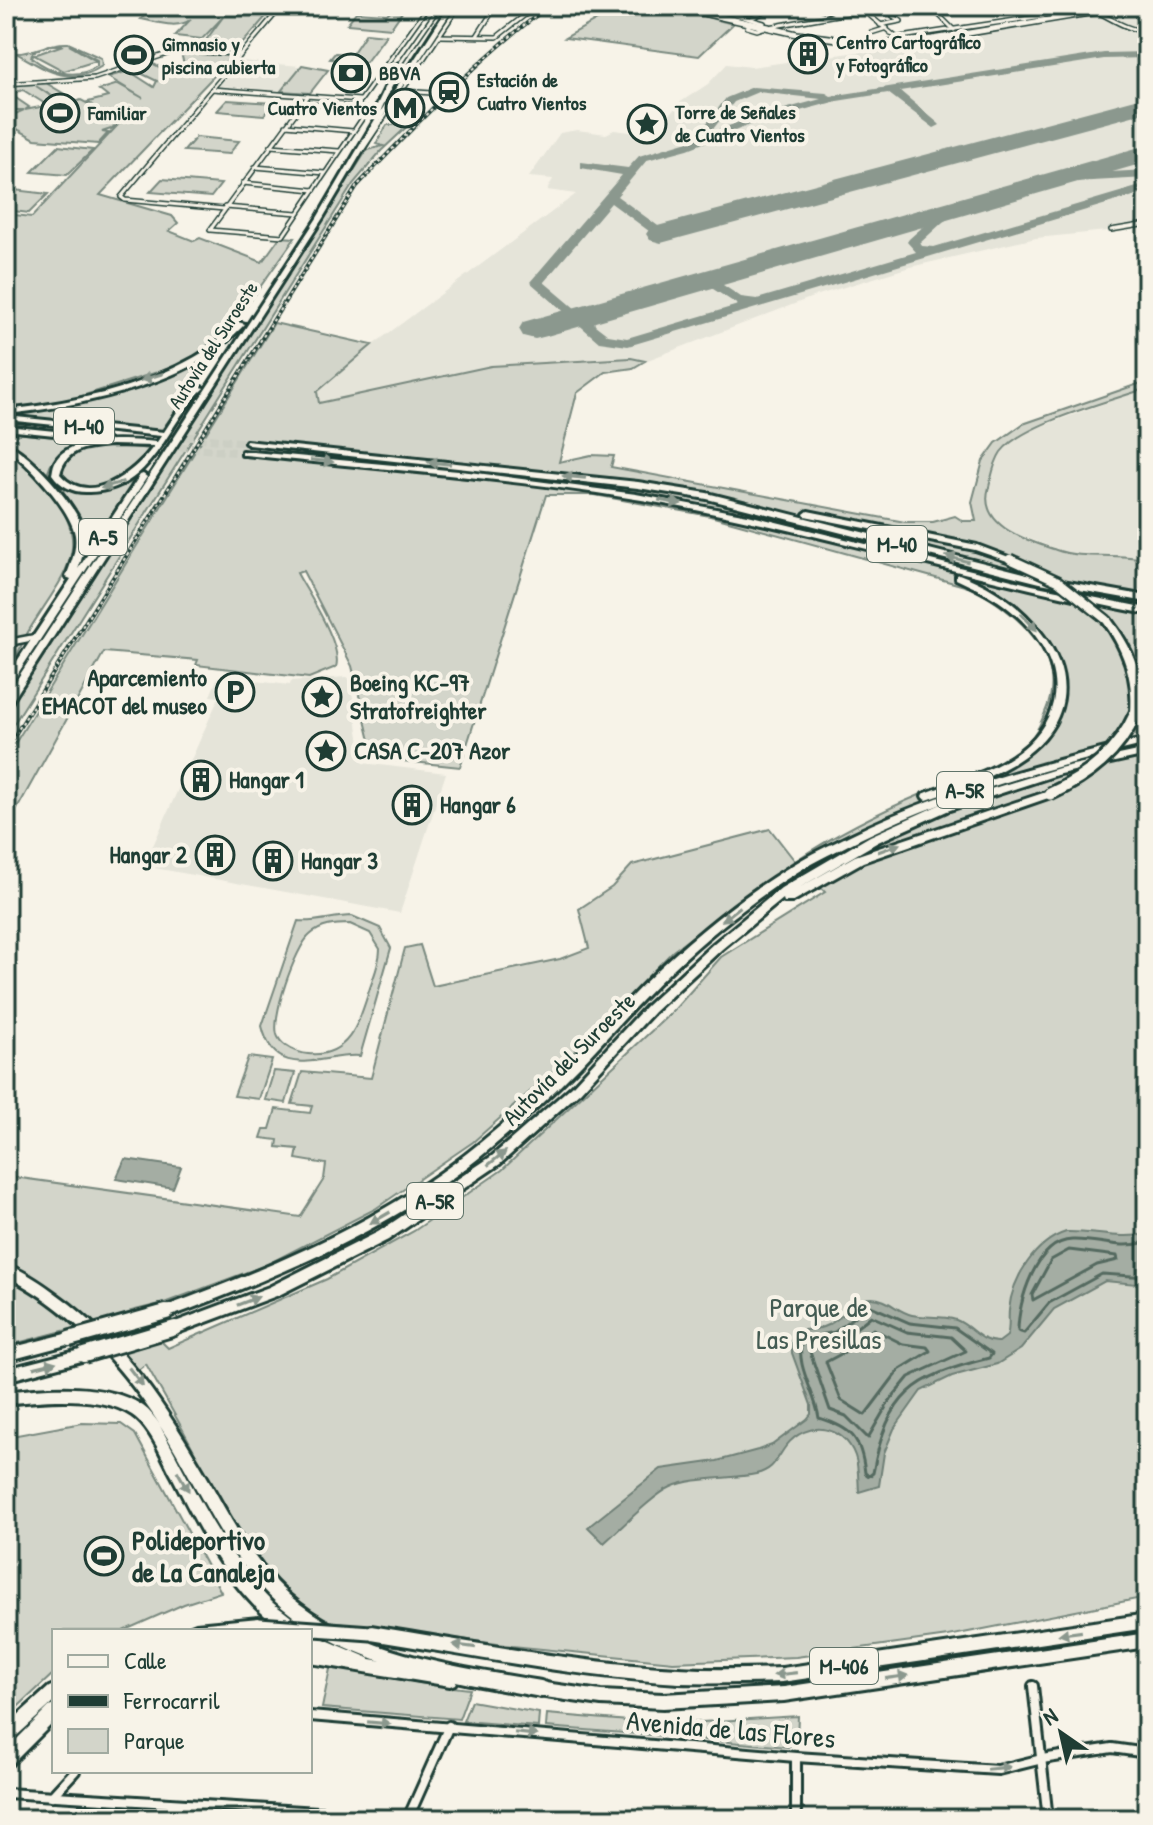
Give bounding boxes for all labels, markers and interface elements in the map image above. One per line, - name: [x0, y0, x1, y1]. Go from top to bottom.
- place label: Centro Cartográfico y Fotográfico: [835, 28, 981, 79]
- place label: Gimnasio y piscina cubierta: [162, 30, 275, 81]
- building icon: Centro Cartográfico y Fotográfico: [787, 33, 829, 75]
- sports icon: Gimnasio y piscina cubierta: [113, 34, 155, 76]
- bank icon: BBVA: [330, 52, 372, 94]
- place label: BBVA: [379, 59, 421, 86]
- place label: Estación de Cuatro Vientos: [477, 66, 587, 116]
- station icon: Estación de Cuatro Vientos: [428, 71, 470, 113]
- metro station icon: Cuatro Vientos: [384, 87, 426, 129]
- sports icon: Familiar: [39, 92, 81, 134]
- place label: Cuatro Vientos: [268, 94, 377, 121]
- place label: Torre de Señales de Cuatro Vientos: [674, 98, 805, 148]
- place label: Familiar: [87, 99, 147, 126]
- place icon: Torre de Señales de Cuatro Vientos: [626, 103, 668, 145]
- street label: Autovía del Suroeste: [161, 276, 264, 414]
- one-way arrow: [139, 371, 163, 384]
- road number: M-40: [54, 408, 114, 444]
- one-way arrow: [310, 455, 335, 468]
- one-way arrow: [426, 456, 451, 469]
- one-way arrow: [561, 470, 586, 483]
- one-way arrow: [100, 479, 124, 492]
- one-way arrow: [658, 496, 683, 508]
- road number: A-5: [79, 519, 127, 555]
- road number: M-40: [867, 526, 927, 562]
- one-way arrow: [944, 552, 969, 564]
- one-way arrow: [1020, 612, 1038, 631]
- place label: Aparcemiento EMACOT del museo: [42, 661, 207, 721]
- place label: Boeing KC-97 Stratofreighter: [350, 666, 487, 727]
- parking icon: Aparcemiento EMACOT del museo: [214, 671, 256, 713]
- place icon: Boeing KC-97 Stratofreighter: [301, 676, 343, 718]
- place icon: CASA C-207 Azor: [305, 730, 347, 772]
- place label: CASA C-207 Azor: [354, 734, 511, 766]
- building icon: Hangar 1: [180, 759, 222, 801]
- place label: Hangar 1: [229, 763, 304, 796]
- road number: A-5R: [937, 772, 993, 808]
- building icon: Hangar 6: [391, 784, 433, 826]
- place label: Hangar 6: [440, 788, 516, 821]
- building icon: Hangar 2: [194, 834, 236, 876]
- place label: Hangar 2: [109, 838, 188, 871]
- building icon: Hangar 3: [252, 840, 294, 882]
- one-way arrow: [877, 842, 901, 854]
- place label: Hangar 3: [301, 844, 378, 877]
- one-way arrow: [721, 906, 741, 922]
- street label: Autovía del Suroeste: [495, 984, 642, 1132]
- one-way arrow: [487, 1151, 507, 1167]
- road number: A-5R: [407, 1183, 463, 1219]
- one-way arrow: [369, 1211, 391, 1225]
- park label: Parque de Las Presillas: [757, 1288, 881, 1358]
- one-way arrow: [236, 1294, 260, 1307]
- one-way arrow: [33, 1358, 58, 1370]
- one-way arrow: [127, 1367, 144, 1387]
- one-way arrow: [176, 1469, 190, 1492]
- place label: Polideportivo de La Canaleja: [132, 1521, 274, 1591]
- sports icon: Polideportivo de La Canaleja: [83, 1535, 125, 1577]
- one-way arrow: [1057, 1627, 1082, 1640]
- legend: [52, 1629, 312, 1773]
- one-way arrow: [451, 1639, 476, 1652]
- text: Calle: [124, 1644, 167, 1676]
- road number: M-406: [810, 1648, 878, 1684]
- one-way arrow: [772, 1668, 797, 1681]
- one-way arrow: [885, 1670, 910, 1683]
- text: Ferrocarril: [123, 1684, 220, 1716]
- north arrow: [1021, 1693, 1101, 1773]
- street label: Avenida de las Flores: [625, 1701, 837, 1757]
- text: N: [1037, 1701, 1063, 1732]
- one-way arrow: [367, 1717, 392, 1730]
- text: Parque: [124, 1724, 185, 1756]
- one-way arrow: [514, 1727, 539, 1740]
- one-way arrow: [986, 1761, 1011, 1774]

